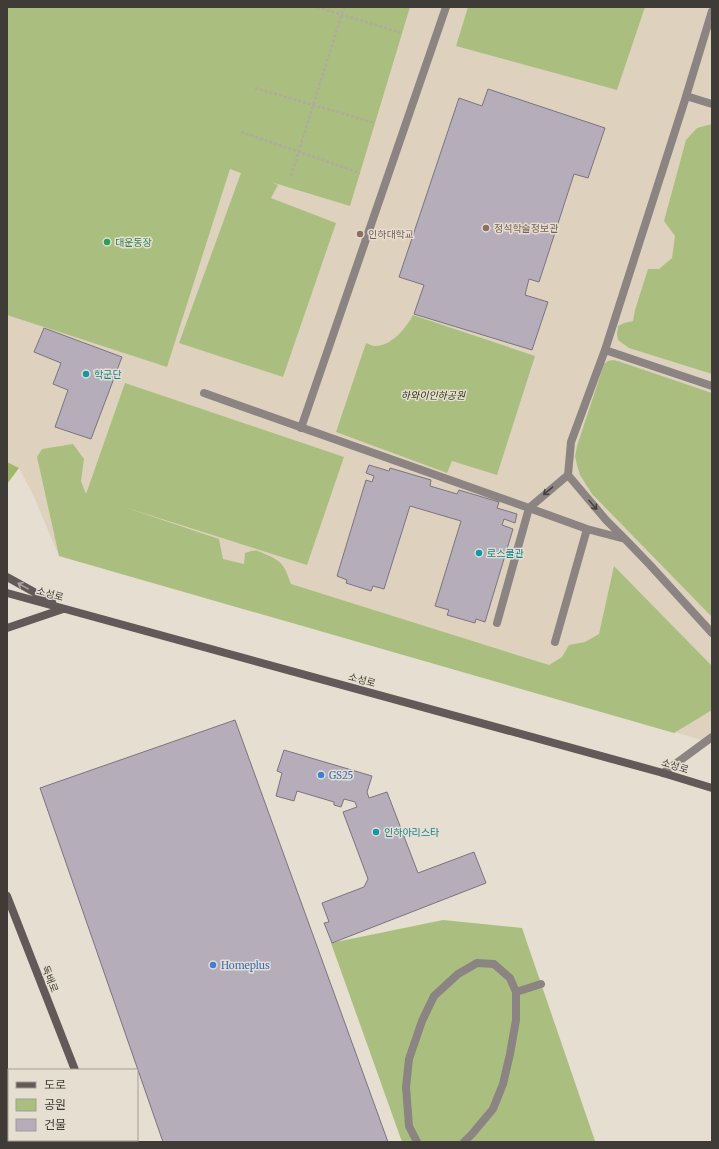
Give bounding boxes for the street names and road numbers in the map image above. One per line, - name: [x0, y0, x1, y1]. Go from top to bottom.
- street label: 소성로: [35, 584, 65, 604]
- street label: 소성로: [347, 670, 377, 690]
- street label: 소성로: [660, 756, 690, 776]
- street label: 독배로: [39, 964, 61, 994]

